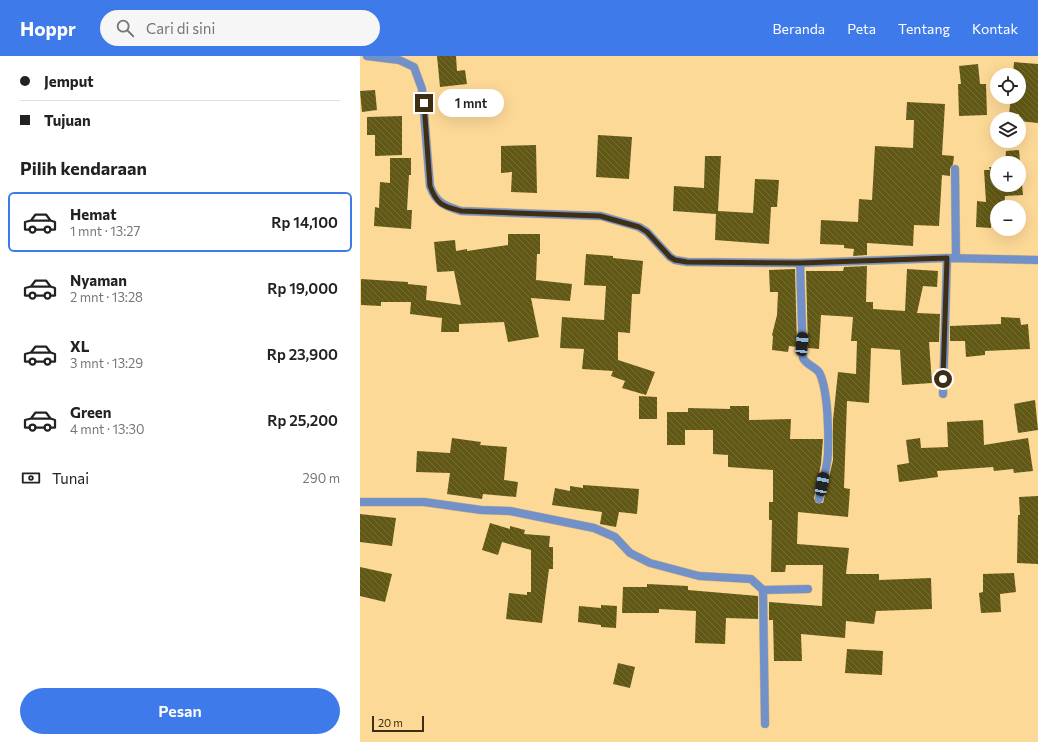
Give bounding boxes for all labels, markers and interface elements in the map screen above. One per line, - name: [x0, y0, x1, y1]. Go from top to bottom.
- search box: [100, 10, 380, 46]
- text: Hoppr: [20, 17, 76, 40]
- icon: search: [114, 17, 136, 39]
- text: Cari di sini: [146, 19, 215, 37]
- text: Beranda: [773, 20, 825, 37]
- text: Peta: [847, 20, 876, 37]
- text: Tentang: [898, 20, 950, 37]
- text: Kontak: [972, 20, 1018, 37]
- map controls: [990, 68, 1026, 236]
- button: locate: [990, 68, 1026, 104]
- text: Jemput: [44, 72, 94, 90]
- callout: 1 mnt: [438, 89, 504, 117]
- route end: [415, 94, 433, 112]
- text: 1 mnt: [455, 95, 487, 111]
- text: Tujuan: [44, 111, 91, 129]
- button: layers: [990, 112, 1026, 148]
- button: +: [990, 156, 1026, 192]
- text: Pilih kendaraan: [20, 157, 147, 179]
- button: −: [990, 200, 1026, 236]
- icon: car: [22, 204, 58, 240]
- text: Hemat: [70, 205, 116, 223]
- text: Rp 14,100: [271, 213, 338, 231]
- text: 1 mnt · 13:27: [70, 223, 140, 239]
- icon: car: [22, 270, 58, 306]
- text: Nyaman: [70, 271, 127, 289]
- text: Rp 19,000: [267, 279, 338, 297]
- text: 2 mnt · 13:28: [70, 289, 143, 305]
- car: [795, 332, 809, 356]
- icon: car: [22, 336, 58, 372]
- text: XL: [70, 337, 89, 355]
- text: Rp 23,900: [267, 345, 338, 363]
- text: 3 mnt · 13:29: [70, 355, 143, 371]
- route start: [934, 370, 952, 388]
- icon: car: [22, 402, 58, 438]
- text: Green: [70, 403, 111, 421]
- text: Rp 25,200: [267, 411, 338, 429]
- text: 4 mnt · 13:30: [70, 421, 144, 437]
- icon: cash: [20, 467, 42, 489]
- text: Tunai: [52, 469, 89, 487]
- text: 290 m: [303, 470, 340, 486]
- car: [814, 471, 830, 497]
- button: Pesan: [20, 688, 340, 734]
- scale bar: [372, 714, 424, 733]
- text: 20 m: [378, 716, 403, 729]

